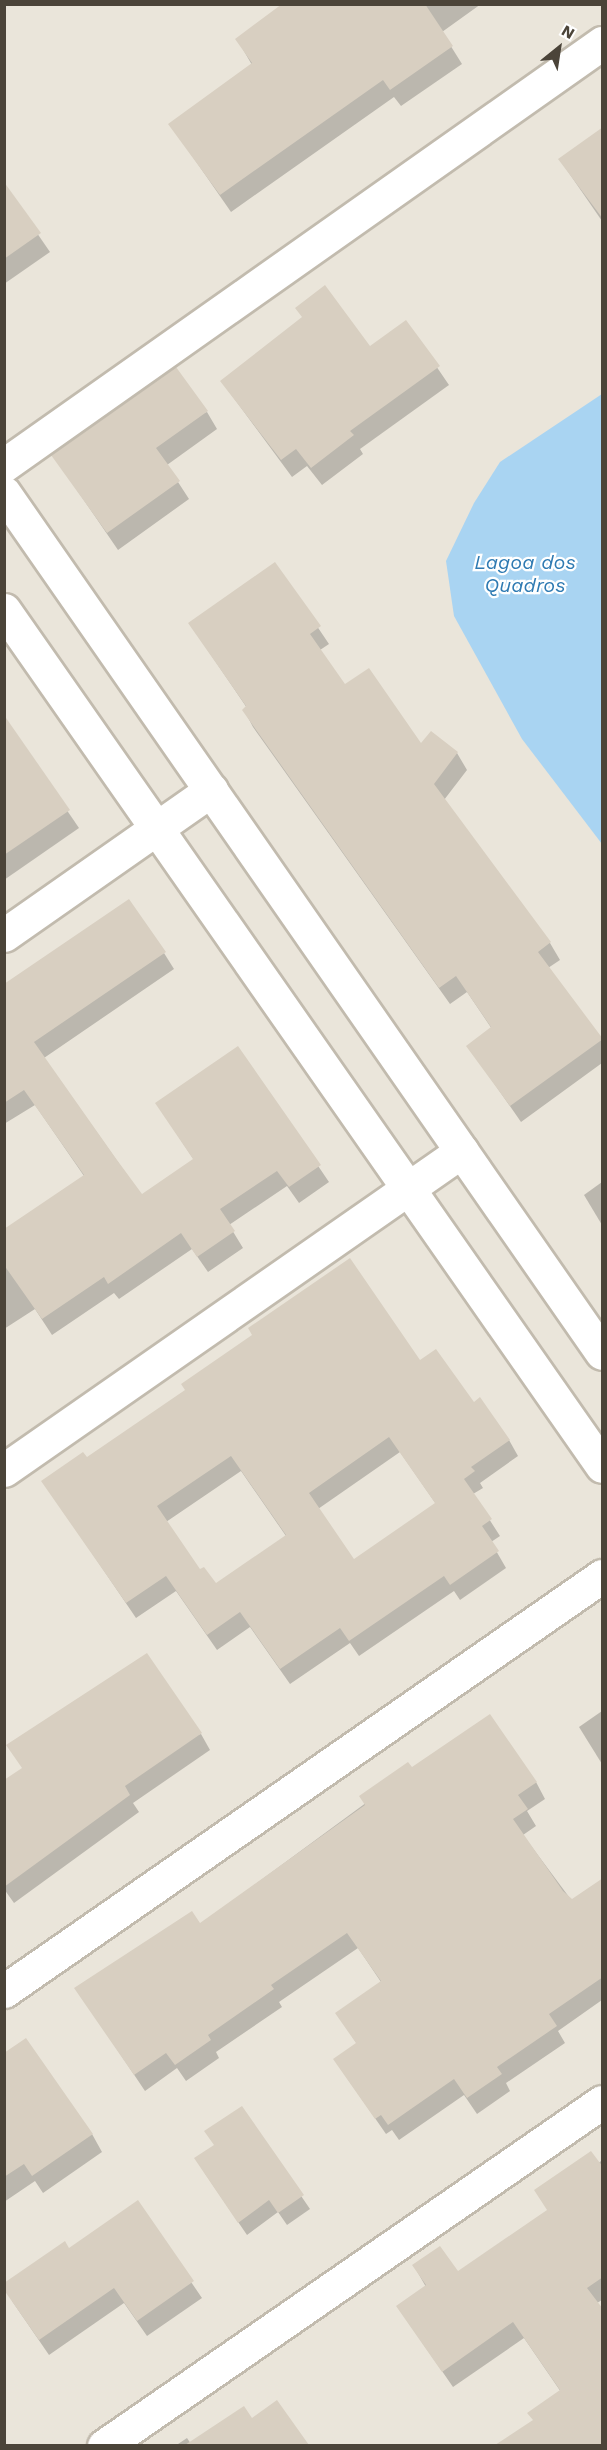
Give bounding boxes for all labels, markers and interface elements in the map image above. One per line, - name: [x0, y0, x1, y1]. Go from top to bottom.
- north arrow: [529, 18, 589, 78]
- text: N: [558, 21, 578, 43]
- water label: Lagoa dos Quadros: [474, 551, 576, 598]

